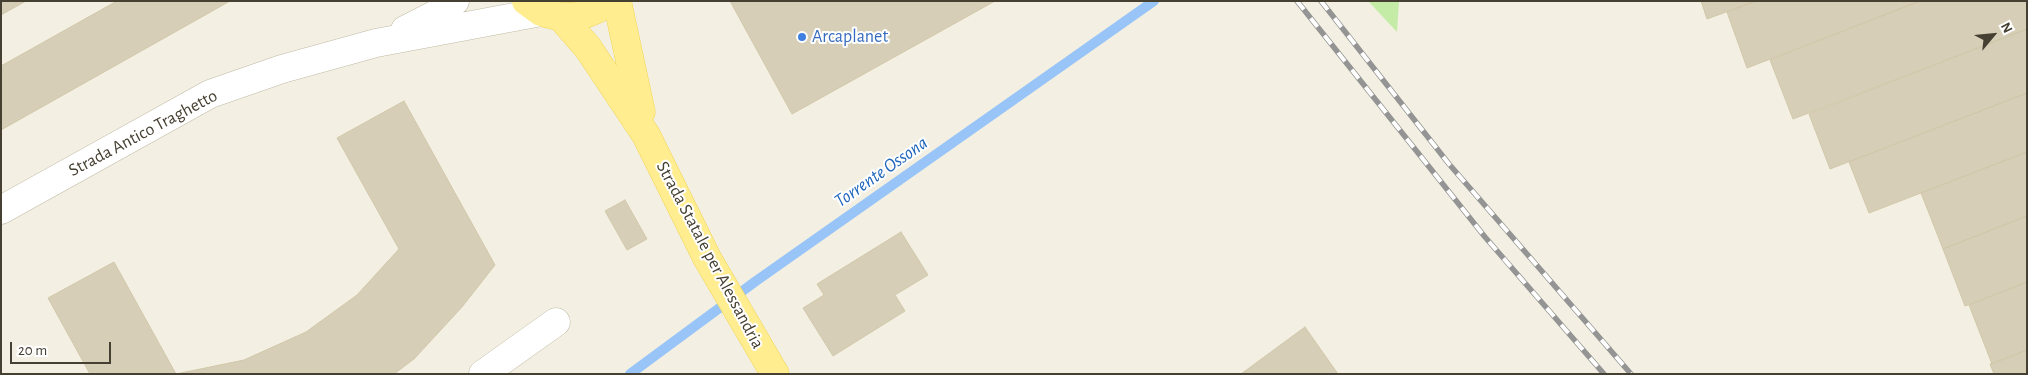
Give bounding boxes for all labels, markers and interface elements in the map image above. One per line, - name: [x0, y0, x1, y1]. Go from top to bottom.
- north arrow: [1968, 10, 2018, 60]
- text: N: [1998, 20, 2015, 36]
- place label: Arcaplanet: [812, 26, 888, 48]
- marker: Arcaplanet: [796, 31, 808, 43]
- street label: Strada Antico Traghetto: [65, 85, 221, 181]
- water label: Torrente Ossona: [830, 132, 932, 212]
- street label: Strada Statale per Alessandria: [651, 158, 769, 352]
- scale bar: [12, 332, 114, 364]
- text: 20 m: [18, 343, 47, 358]

